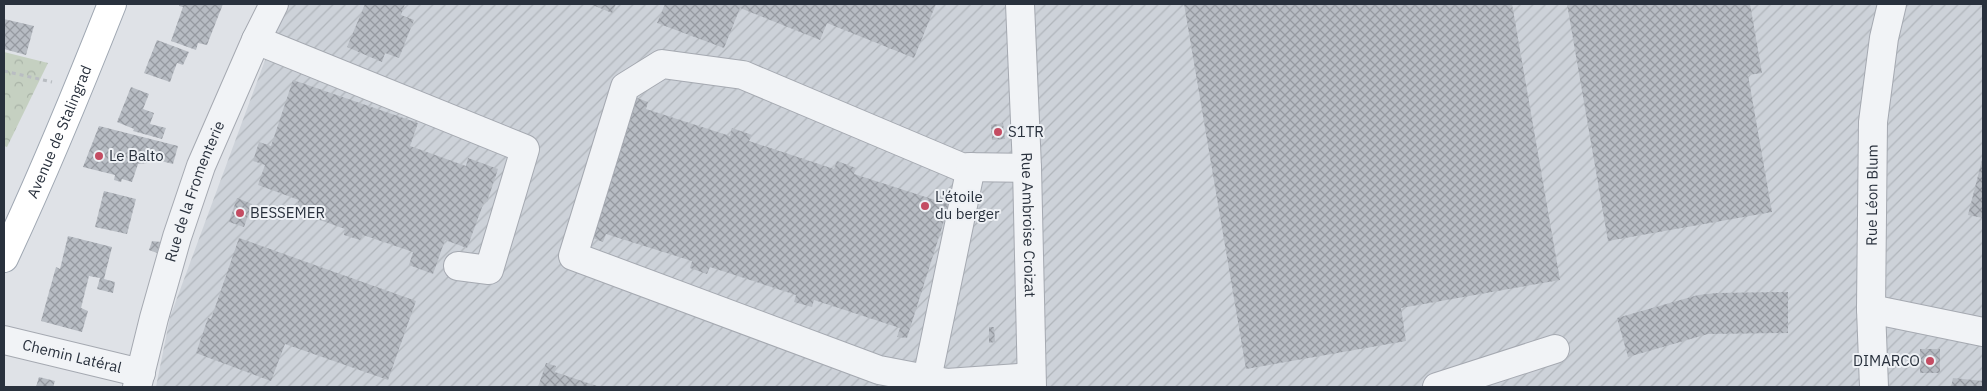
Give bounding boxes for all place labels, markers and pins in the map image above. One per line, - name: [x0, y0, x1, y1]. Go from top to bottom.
- place label: S1TR: [1008, 122, 1044, 141]
- marker: S1TR: [992, 126, 1004, 138]
- place label: Le Balto: [109, 146, 164, 165]
- marker: Le Balto: [93, 150, 105, 162]
- place label: L'étoile du berger: [935, 187, 1000, 223]
- marker: L'étoile du berger: [919, 200, 931, 212]
- place label: BESSEMER: [250, 203, 325, 222]
- marker: BESSEMER: [234, 207, 246, 219]
- place label: DIMARCO: [1853, 351, 1920, 370]
- marker: DIMARCO: [1924, 355, 1936, 367]

